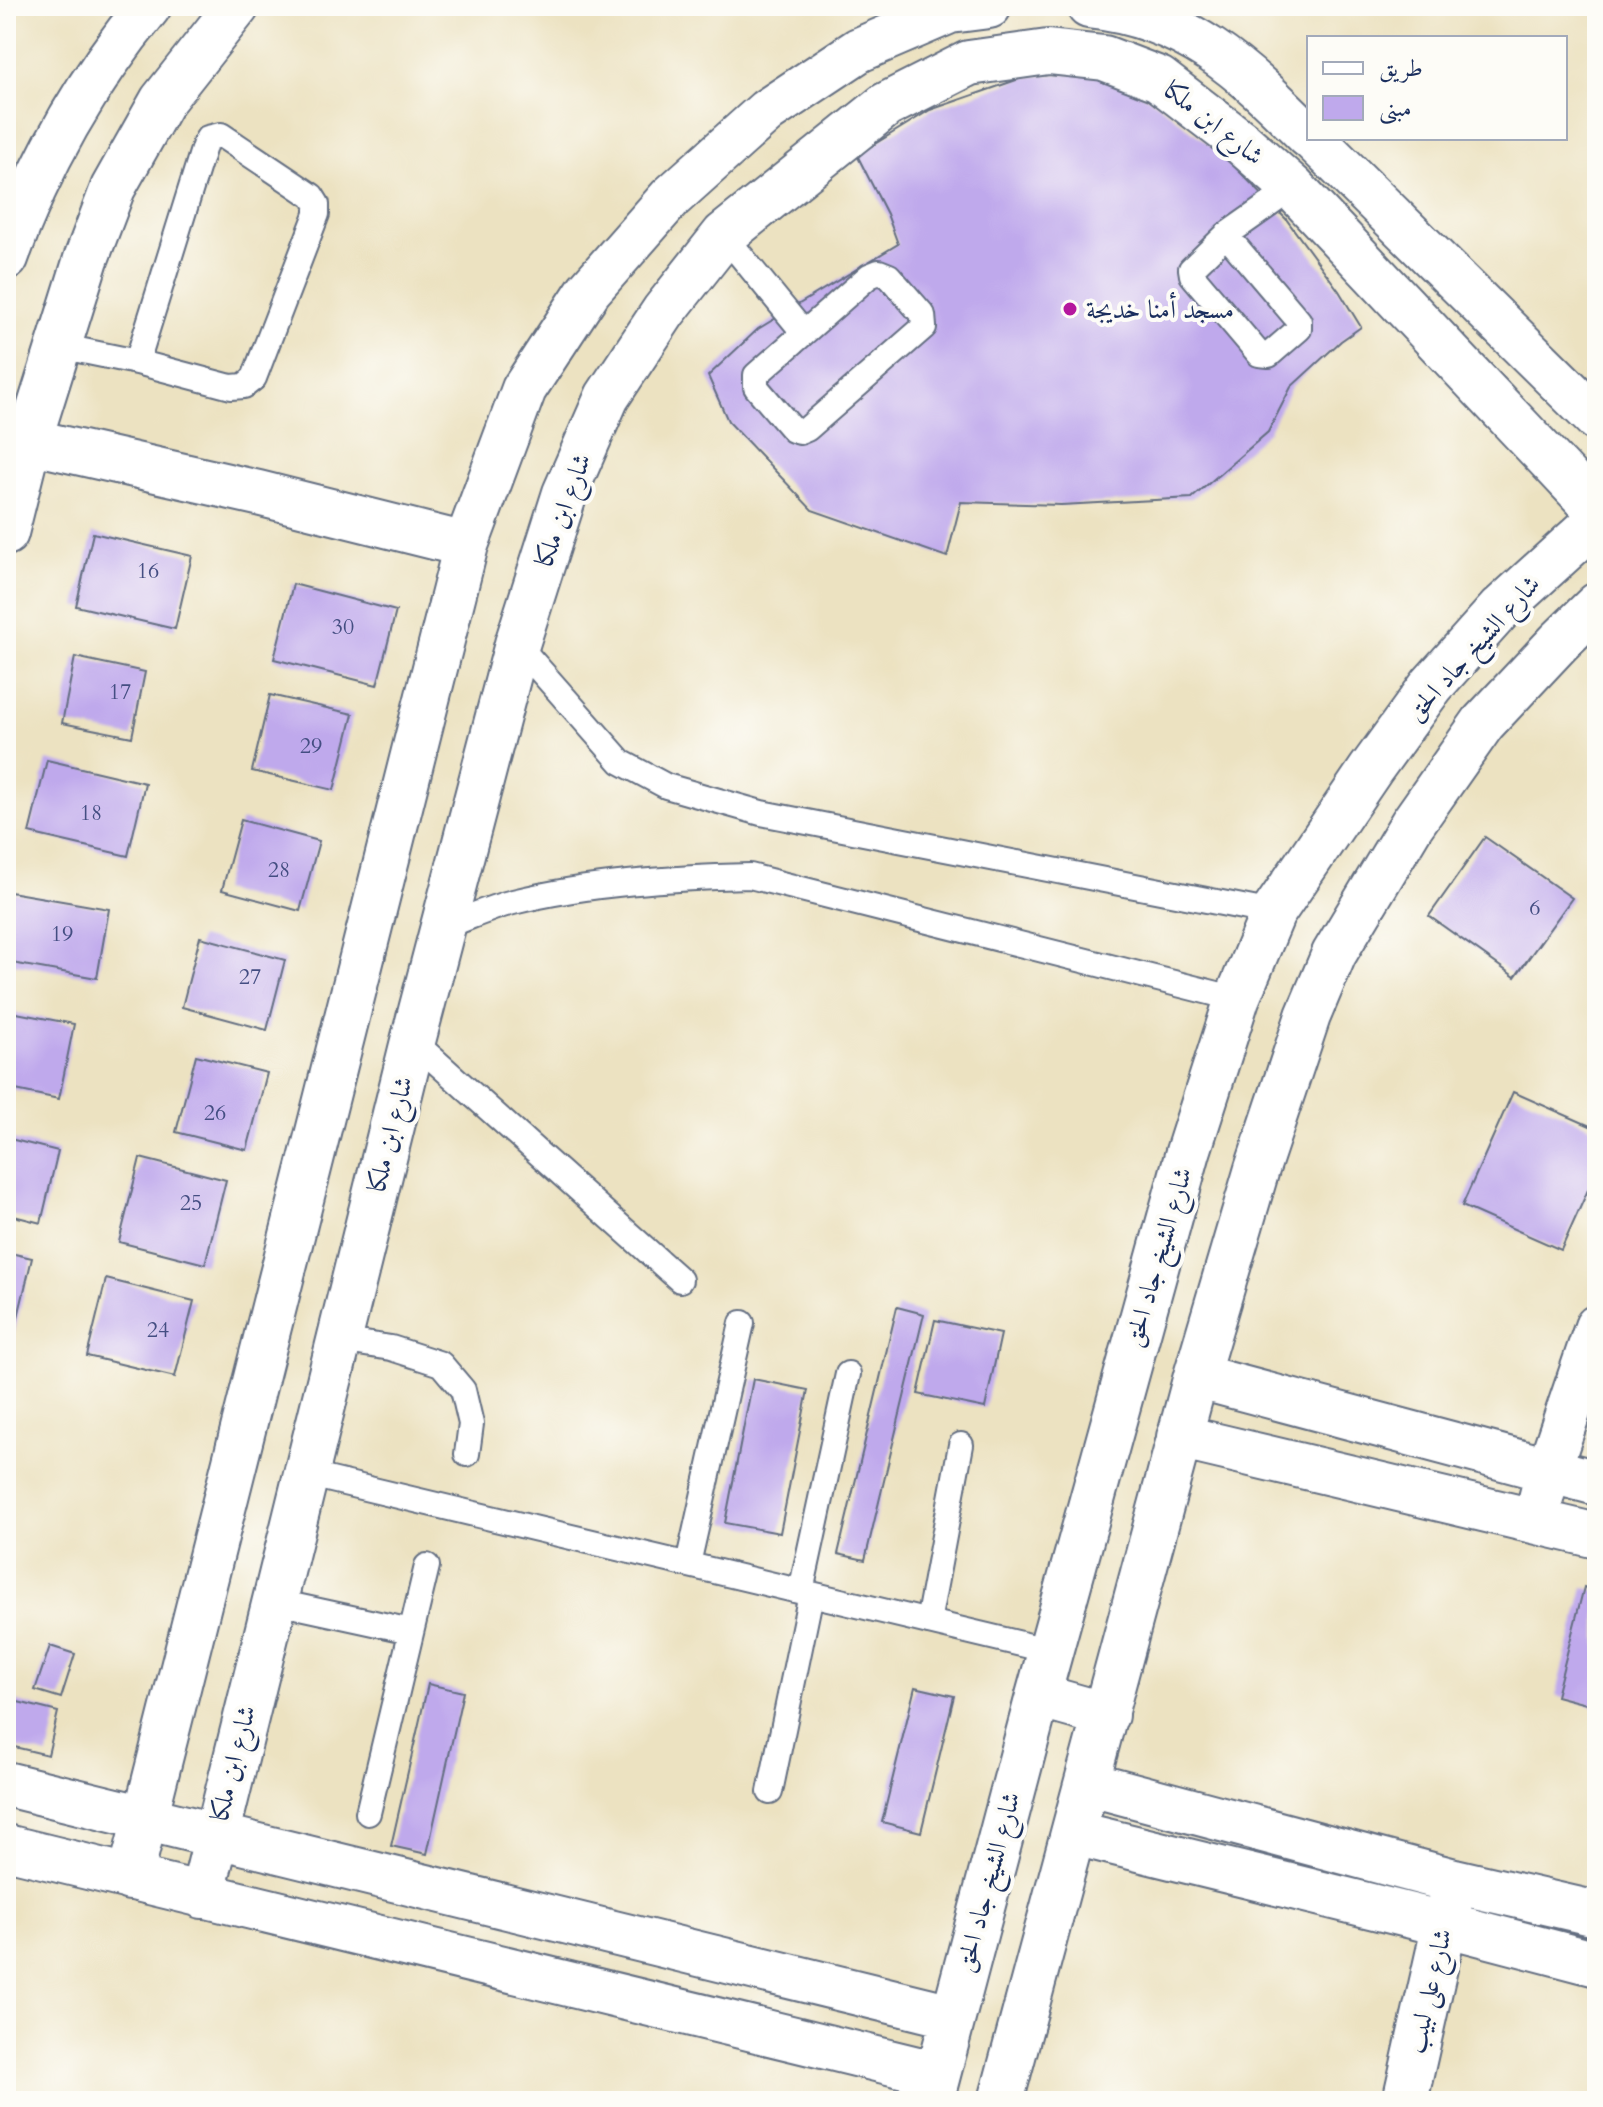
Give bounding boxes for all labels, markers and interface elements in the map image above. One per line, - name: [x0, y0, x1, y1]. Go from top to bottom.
- legend: [1307, 36, 1567, 140]
- text: طريق: [1379, 52, 1423, 85]
- street label: شارع ابن ملكا: [1154, 73, 1271, 176]
- text: مبنى: [1379, 92, 1412, 125]
- place label: مسجد أمنا خديجة: [1086, 292, 1234, 327]
- marker: مسجد أمنا خديجة: [1061, 300, 1079, 318]
- street label: شارع ابن ملكا: [526, 449, 603, 573]
- house number: 16: [137, 556, 159, 586]
- street label: شارع الشيخ جاد الحق: [1398, 567, 1552, 733]
- house number: 30: [332, 612, 354, 642]
- house number: 17: [109, 677, 131, 707]
- house number: 29: [300, 731, 322, 761]
- house number: 18: [80, 798, 102, 828]
- house number: 28: [268, 855, 290, 885]
- house number: 6: [1529, 893, 1541, 923]
- house number: 19: [51, 919, 73, 949]
- house number: 27: [239, 962, 261, 992]
- street label: شارع ابن ملكا: [359, 1073, 425, 1196]
- house number: 26: [204, 1098, 226, 1128]
- street label: شارع الشيخ جاد الحق: [1116, 1163, 1206, 1353]
- house number: 25: [180, 1188, 202, 1218]
- house number: 24: [147, 1315, 169, 1345]
- street label: شارع ابن ملكا: [202, 1702, 268, 1825]
- street label: شارع الشيخ جاد الحق: [947, 1788, 1035, 1978]
- street label: شارع على لبيب: [1398, 1925, 1464, 2058]

